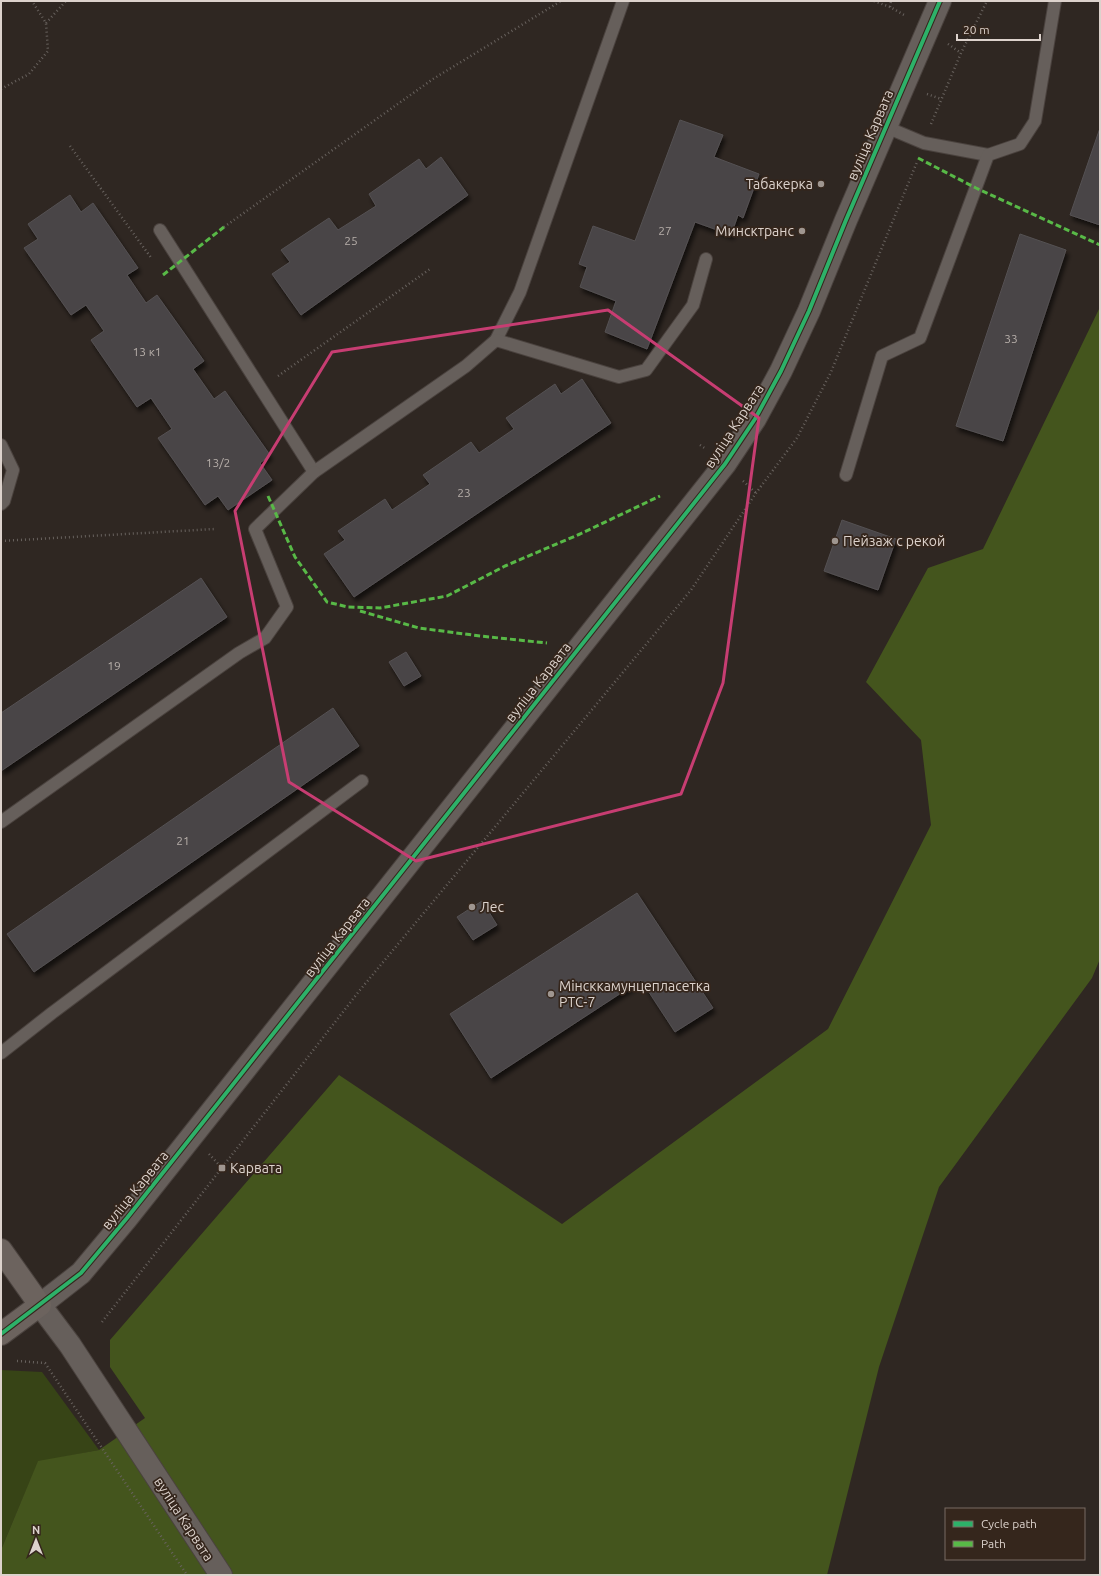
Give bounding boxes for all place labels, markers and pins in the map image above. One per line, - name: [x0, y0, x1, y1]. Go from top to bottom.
- place label: Табакерка: [746, 176, 813, 192]
- marker: Табакерка: [816, 179, 826, 189]
- place label: Минсктранс: [715, 223, 794, 239]
- marker: Минсктранс: [797, 226, 807, 236]
- place label: Пейзаж с рекой: [843, 533, 945, 549]
- marker: Пейзаж с рекой: [830, 536, 840, 546]
- place label: Лес: [480, 899, 504, 915]
- marker: Лес: [467, 902, 477, 912]
- place label: Мінсккамунцепласетка РТС-7: [559, 978, 710, 1010]
- marker: Мінсккамунцепласетка РТС-7: [546, 989, 556, 999]
- place label: Карвата: [230, 1160, 282, 1176]
- marker: Карвата: [217, 1163, 227, 1173]

